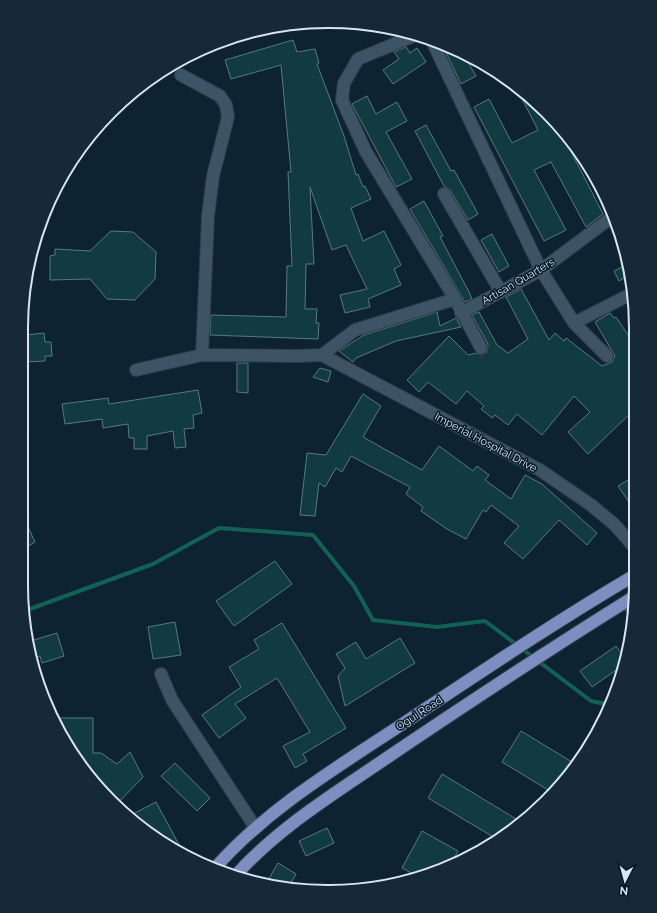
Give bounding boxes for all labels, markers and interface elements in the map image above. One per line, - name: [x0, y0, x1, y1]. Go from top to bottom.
- street label: Artisan Quarters: [480, 255, 557, 308]
- street label: Imperial Hospital Drive: [432, 410, 540, 475]
- street label: Ogui Road: [393, 693, 445, 733]
- north arrow: [605, 861, 645, 901]
- text: N: [619, 884, 629, 897]

